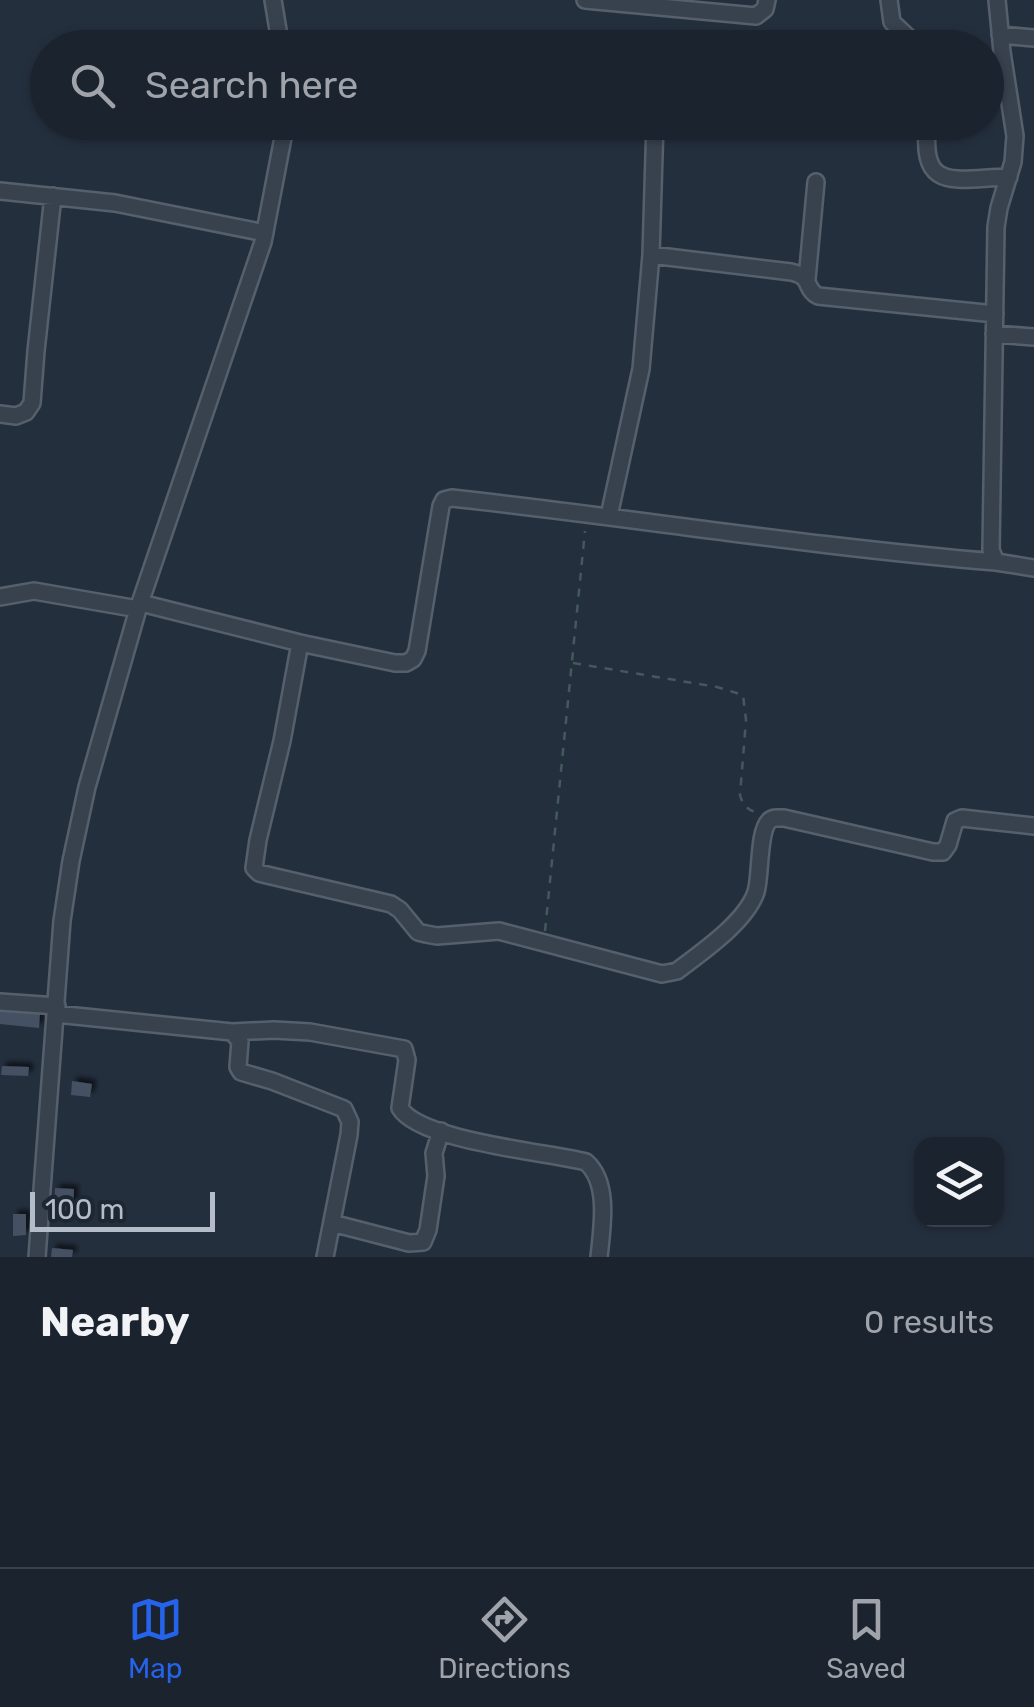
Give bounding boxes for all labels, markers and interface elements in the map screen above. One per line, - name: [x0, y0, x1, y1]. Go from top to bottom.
- search box: [30, 30, 1004, 140]
- icon: search: [65, 58, 120, 113]
- text: Search here: [145, 62, 358, 108]
- map controls: [914, 1137, 1004, 1227]
- button: layers: [914, 1137, 1004, 1227]
- scale bar: [30, 1187, 215, 1232]
- text: 100 m: [45, 1193, 124, 1226]
- text: Nearby: [40, 1297, 190, 1347]
- text: 0 results: [864, 1303, 994, 1341]
- tab: Map: [128, 1592, 183, 1685]
- tab: Directions: [438, 1592, 571, 1685]
- tab: Saved: [826, 1592, 906, 1685]

